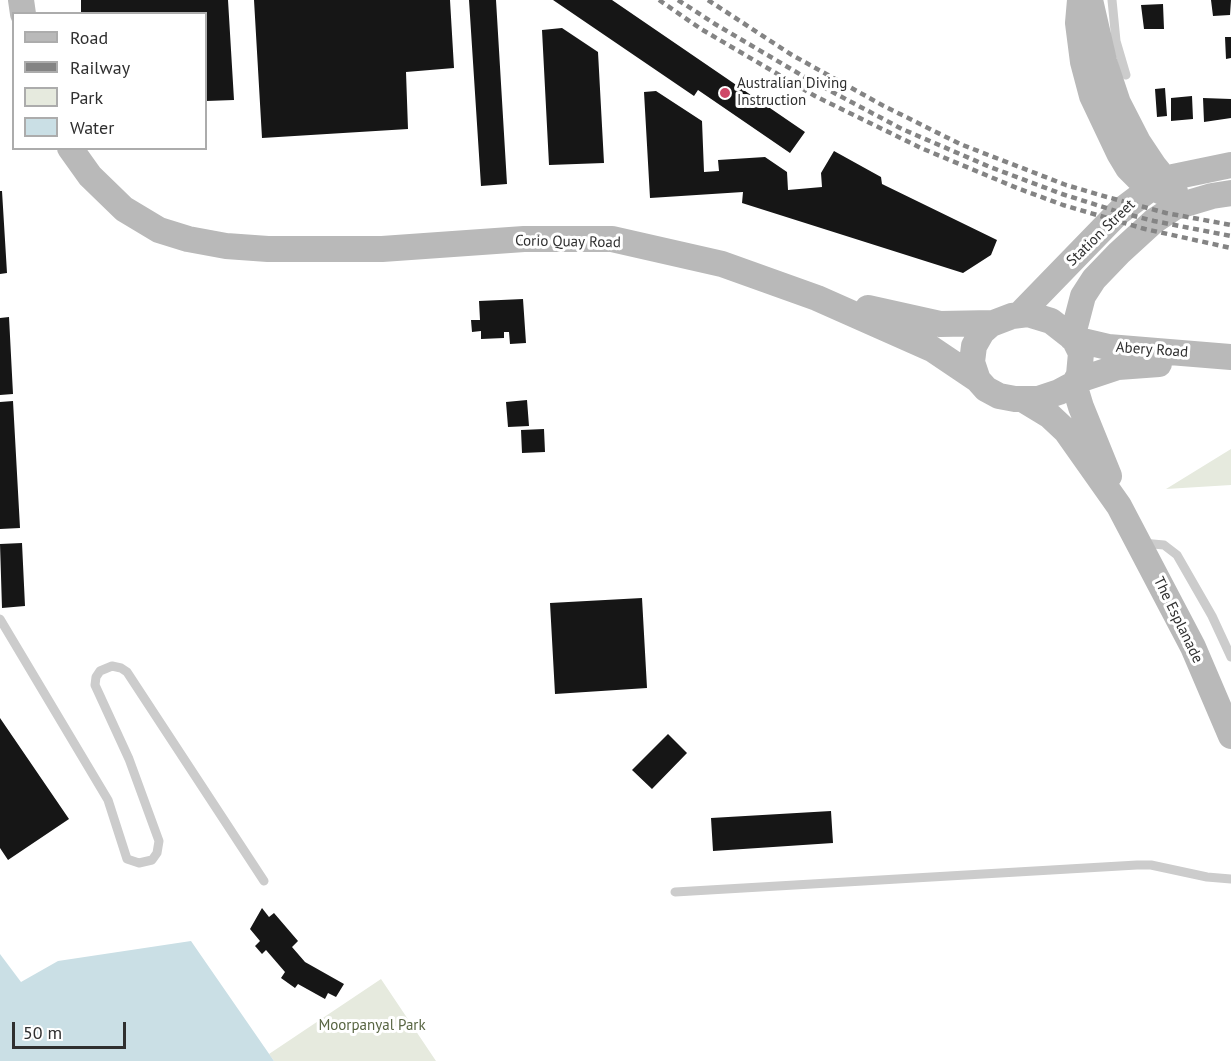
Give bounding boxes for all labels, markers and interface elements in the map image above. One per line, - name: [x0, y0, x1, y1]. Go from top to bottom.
- legend: [12, 12, 207, 150]
- text: Road: [70, 26, 108, 49]
- text: Railway: [70, 56, 130, 79]
- place label: Australian Diving Instruction: [737, 75, 847, 110]
- text: Park: [70, 86, 103, 109]
- marker: Australian Diving Instruction: [718, 86, 732, 100]
- text: Water: [70, 116, 114, 139]
- street label: Station Street: [1063, 196, 1139, 270]
- street label: Corio Quay Road: [515, 232, 621, 252]
- street label: Abery Road: [1115, 338, 1189, 362]
- street label: The Esplanade: [1149, 574, 1207, 666]
- scale bar: [15, 1010, 129, 1048]
- park label: Moorpanyal Park: [318, 1017, 426, 1035]
- text: 50 m: [23, 1021, 62, 1044]

